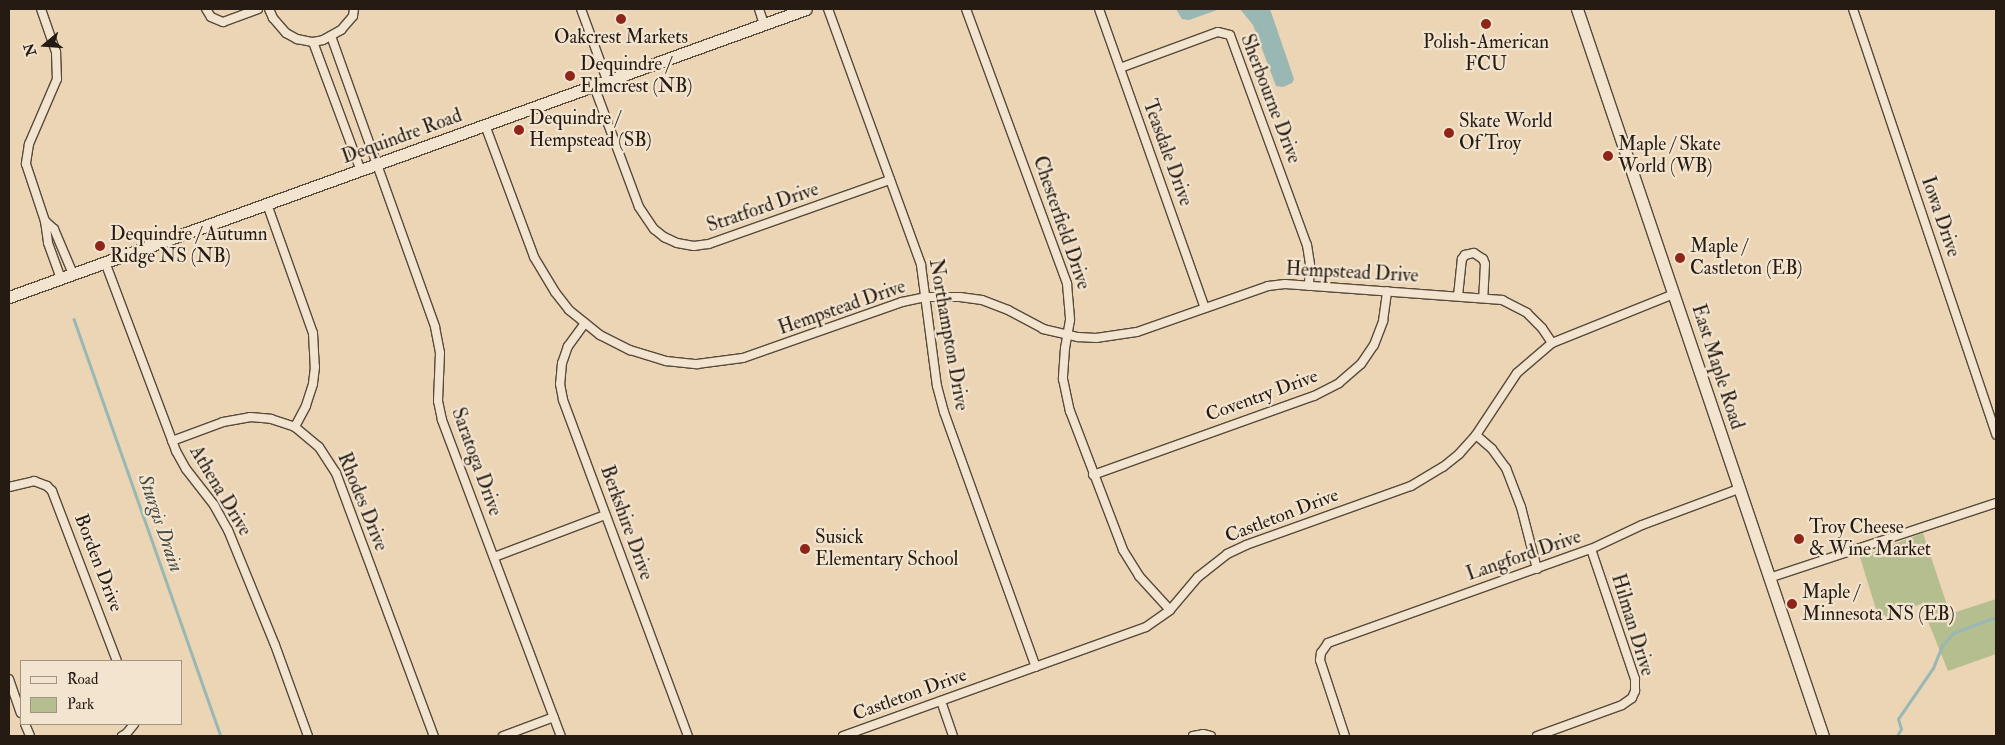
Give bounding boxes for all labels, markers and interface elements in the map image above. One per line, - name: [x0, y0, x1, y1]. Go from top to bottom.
- marker: Oakcrest Markets: [615, 13, 627, 25]
- marker: Polish-American FCU: [1480, 18, 1492, 30]
- north arrow: [20, 20, 70, 70]
- place label: Oakcrest Markets: [554, 27, 688, 49]
- street label: Sherbourne Drive: [1235, 31, 1305, 167]
- place label: Polish-American FCU: [1423, 32, 1549, 76]
- text: N: [20, 41, 40, 58]
- place label: Dequindre / Elmcrest (NB): [580, 54, 692, 98]
- marker: Dequindre / Elmcrest (NB): [564, 70, 576, 82]
- street label: Teasdale Drive: [1137, 97, 1197, 209]
- street label: Dequindre Road: [339, 105, 465, 169]
- place label: Dequindre / Hempstead (SB): [529, 108, 652, 152]
- place label: Skate World Of Troy: [1459, 111, 1552, 155]
- marker: Dequindre / Hempstead (SB): [513, 124, 525, 136]
- marker: Skate World Of Troy: [1443, 127, 1455, 139]
- place label: Maple / Skate World (WB): [1618, 134, 1721, 178]
- marker: Maple / Skate World (WB): [1602, 150, 1614, 162]
- street label: Chesterfield Drive: [1028, 153, 1094, 293]
- street label: Iowa Drive: [1916, 174, 1964, 260]
- street label: Stratford Drive: [704, 178, 822, 238]
- place label: Dequindre / Autumn Ridge NS (NB): [110, 224, 268, 268]
- place label: Maple / Castleton (EB): [1690, 236, 1803, 280]
- marker: Dequindre / Autumn Ridge NS (NB): [94, 240, 106, 252]
- marker: Maple / Castleton (EB): [1674, 252, 1686, 264]
- street label: Northampton Drive: [923, 257, 973, 413]
- street label: Hempstead Drive: [1285, 258, 1419, 288]
- street label: Hempstead Drive: [775, 276, 909, 340]
- street label: East Maple Road: [1686, 302, 1748, 432]
- street label: Coventry Drive: [1203, 365, 1321, 427]
- street label: Saratoga Drive: [446, 405, 506, 519]
- street label: Athena Drive: [184, 442, 256, 540]
- street label: Rhodes Drive: [332, 450, 392, 554]
- street label: Berkshire Drive: [595, 463, 657, 583]
- water label: Sturgis Drain: [133, 471, 189, 575]
- street label: Castleton Drive: [1222, 484, 1342, 548]
- street label: Borden Drive: [69, 511, 127, 615]
- place label: Troy Cheese & Wine Market: [1809, 517, 1931, 561]
- street label: Langford Drive: [1464, 526, 1584, 586]
- place label: Susick Elementary School: [815, 527, 958, 571]
- marker: Troy Cheese & Wine Market: [1793, 533, 1805, 545]
- marker: Susick Elementary School: [799, 543, 811, 555]
- street label: Hilman Drive: [1606, 571, 1658, 679]
- place label: Maple / Minnesota NS (EB): [1802, 582, 1955, 626]
- marker: Maple / Minnesota NS (EB): [1786, 598, 1798, 610]
- legend: [20, 660, 182, 725]
- street label: Castleton Drive: [850, 664, 970, 726]
- text: Road: [67, 670, 98, 689]
- text: Park: [67, 695, 94, 714]

